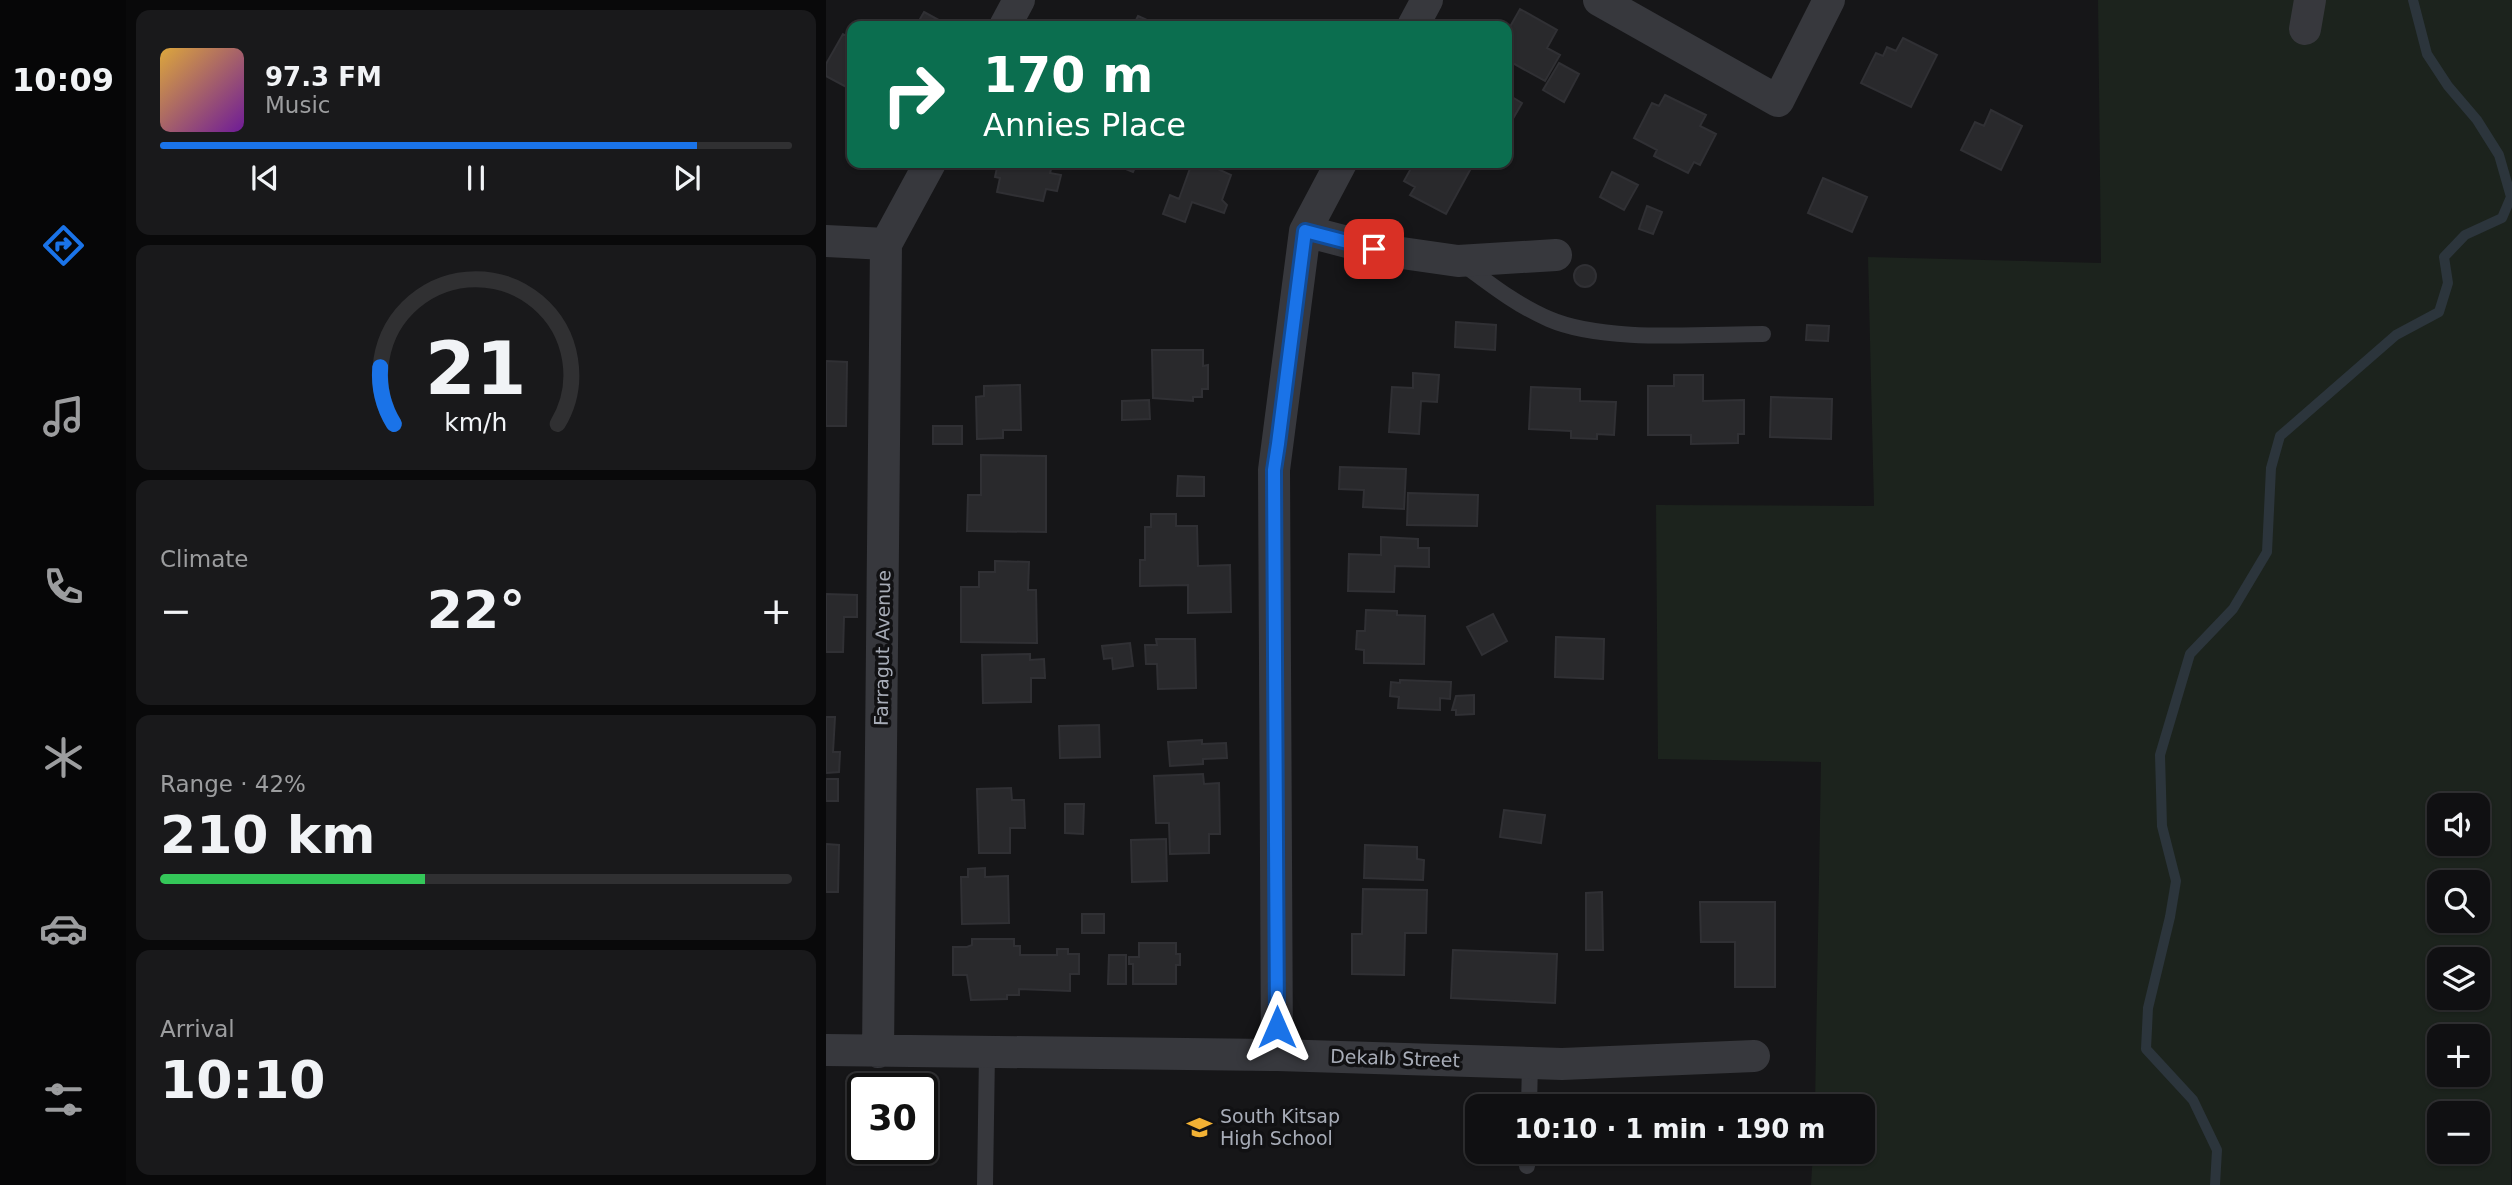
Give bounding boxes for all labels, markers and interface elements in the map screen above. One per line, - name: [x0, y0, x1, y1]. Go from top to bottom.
- text: 170 m: [983, 47, 1153, 104]
- icon: right: [868, 49, 959, 140]
- text: 10:09: [12, 61, 114, 99]
- text: 97.3 FM: [265, 62, 382, 92]
- text: Music: [265, 92, 330, 118]
- text: Annies Place: [983, 106, 1186, 144]
- icon: previous: [246, 159, 284, 197]
- icon: pause: [457, 159, 495, 197]
- icon: next: [668, 159, 706, 197]
- pin: [1344, 219, 1404, 279]
- icon: directions: [39, 221, 88, 270]
- icon: arrive: [1355, 230, 1393, 268]
- text: 21: [425, 326, 527, 411]
- icon: music: [39, 392, 88, 441]
- text: km/h: [444, 407, 508, 436]
- text: Climate: [160, 546, 249, 572]
- icon: phone: [39, 562, 88, 611]
- street label: Farragut Avenue: [870, 570, 894, 726]
- text: 22°: [427, 580, 525, 640]
- text: −: [160, 589, 192, 633]
- text: +: [760, 589, 792, 633]
- icon: climate: [39, 733, 88, 782]
- text: Range · 42%: [160, 771, 306, 797]
- map controls: [2427, 793, 2490, 1164]
- button: sound: [2427, 793, 2490, 856]
- text: 210 km: [160, 805, 375, 865]
- button: search: [2427, 870, 2490, 933]
- icon: car: [39, 904, 88, 953]
- button: layers: [2427, 947, 2490, 1010]
- position arrow: [1240, 990, 1314, 1064]
- text: Arrival: [160, 1016, 235, 1042]
- button: +: [2427, 1024, 2490, 1087]
- street label: Dekalb Street: [1330, 1045, 1460, 1071]
- text: 10:10: [160, 1050, 326, 1110]
- speed limit sign: 30: [847, 1073, 938, 1164]
- icon: filters: [39, 1075, 88, 1124]
- button: −: [2427, 1101, 2490, 1164]
- place label: South Kitsap High School: [1220, 1105, 1340, 1149]
- school or university icon: South Kitsap High School: [1186, 1113, 1214, 1141]
- text: 10:10 · 1 min · 190 m: [1515, 1114, 1825, 1144]

